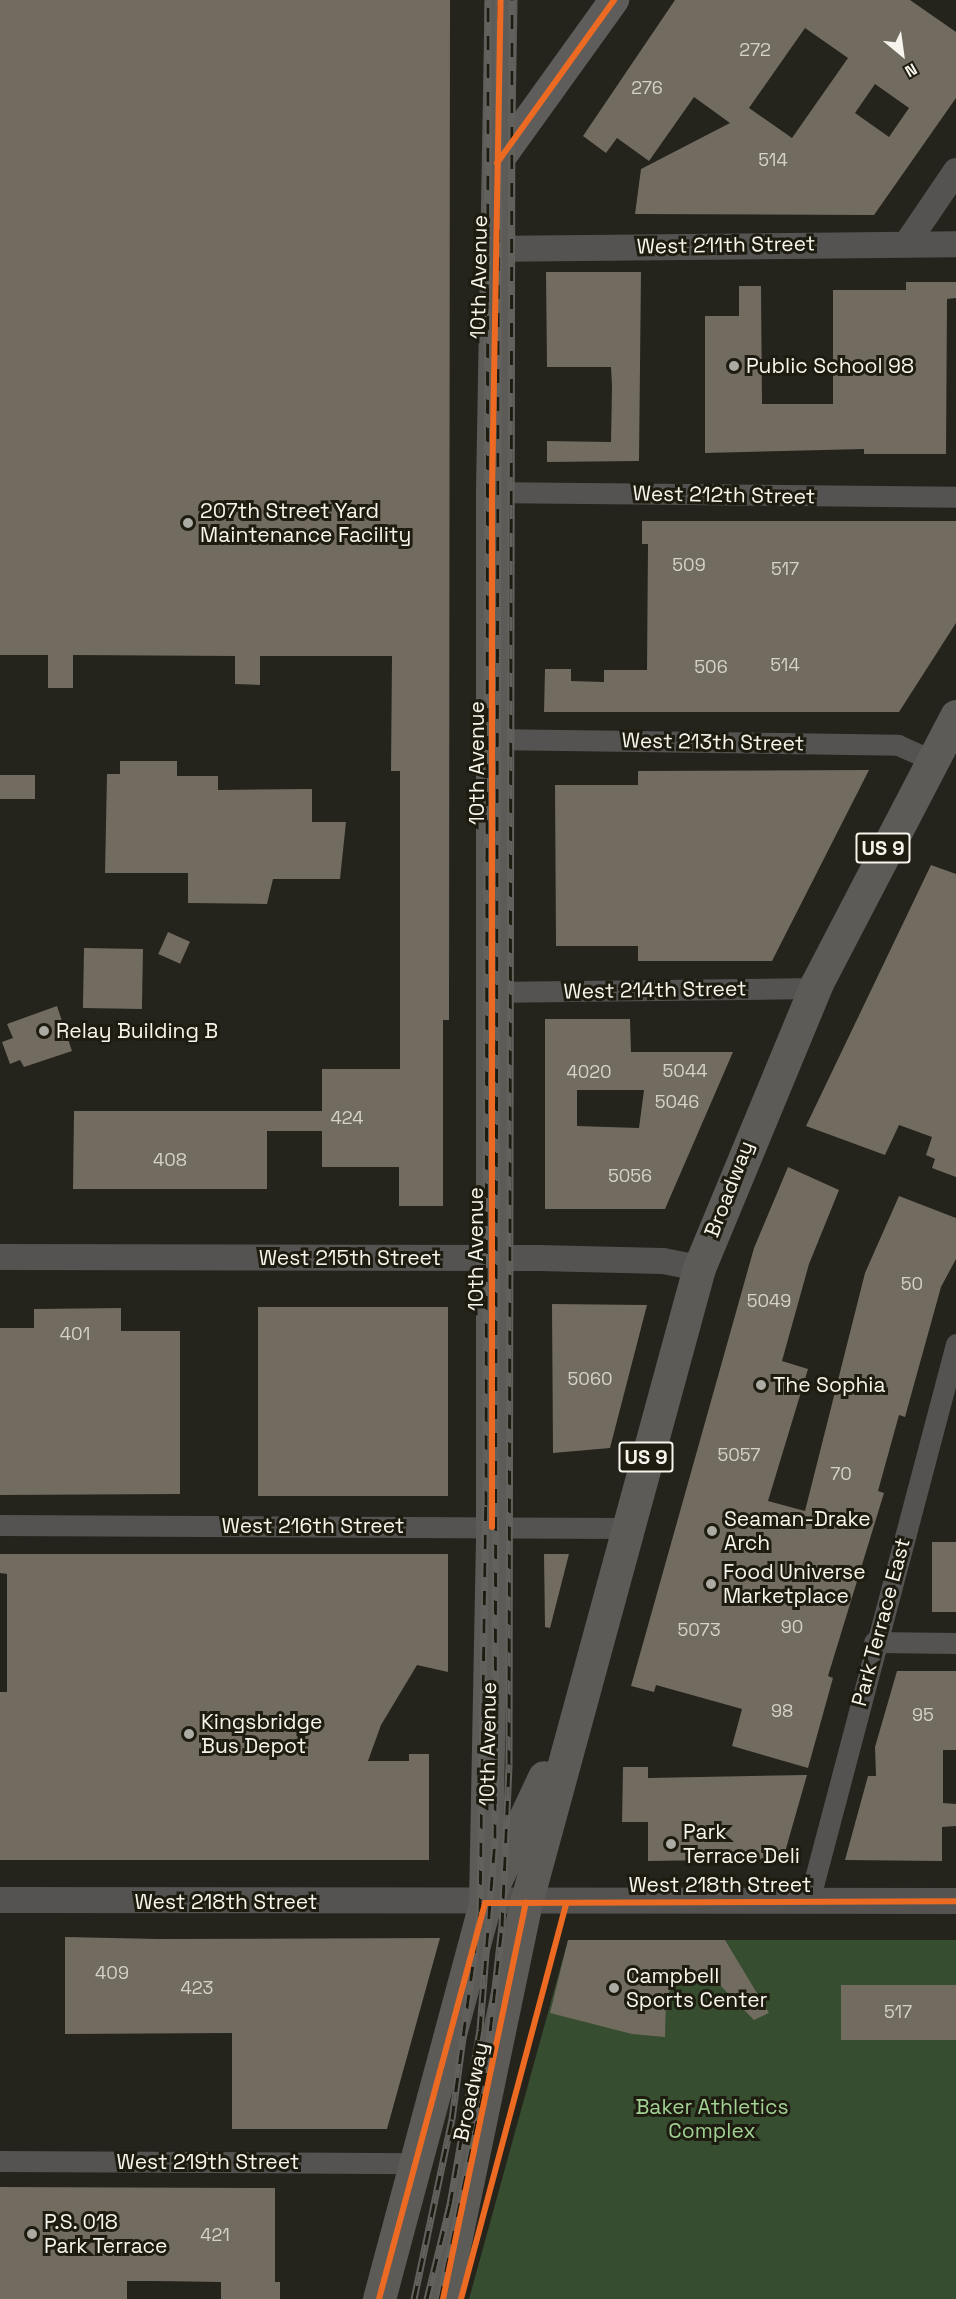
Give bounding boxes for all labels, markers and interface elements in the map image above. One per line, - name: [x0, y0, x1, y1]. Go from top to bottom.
- north arrow: [872, 24, 932, 84]
- house number: 272: [739, 39, 771, 61]
- text: N: [901, 58, 921, 82]
- house number: 276: [631, 77, 663, 99]
- house number: 514: [758, 149, 788, 171]
- street label: 10th Avenue: [465, 215, 493, 339]
- street label: West 211th Street: [636, 231, 816, 259]
- place label: Public School 98: [746, 353, 914, 379]
- marker: Public School 98: [727, 359, 741, 373]
- street label: West 212th Street: [632, 481, 816, 509]
- place label: 207th Street Yard Maintenance Facility: [200, 498, 411, 548]
- marker: 207th Street Yard Maintenance Facility: [181, 516, 195, 530]
- house number: 509: [672, 554, 706, 576]
- house number: 517: [771, 558, 799, 580]
- house number: 514: [770, 654, 800, 676]
- house number: 506: [694, 656, 728, 678]
- street label: 10th Avenue: [464, 701, 490, 825]
- street label: West 213th Street: [621, 728, 805, 756]
- road number: US 9: [854, 831, 912, 865]
- street label: West 214th Street: [563, 976, 747, 1004]
- place label: Relay Building B: [56, 1018, 218, 1044]
- marker: Relay Building B: [37, 1024, 51, 1038]
- house number: 5044: [663, 1060, 707, 1082]
- house number: 4020: [566, 1061, 612, 1083]
- house number: 5046: [655, 1091, 699, 1113]
- house number: 424: [331, 1107, 363, 1129]
- street label: Broadway: [699, 1137, 759, 1241]
- house number: 408: [153, 1149, 187, 1171]
- house number: 5056: [608, 1165, 652, 1187]
- street label: 10th Avenue: [463, 1187, 489, 1311]
- street label: West 215th Street: [259, 1245, 441, 1271]
- house number: 50: [901, 1273, 923, 1295]
- house number: 5049: [747, 1290, 791, 1312]
- house number: 401: [60, 1323, 90, 1345]
- house number: 5060: [568, 1368, 612, 1390]
- place label: The Sophia: [773, 1372, 886, 1398]
- marker: The Sophia: [754, 1378, 768, 1392]
- road number: US 9: [618, 1440, 674, 1474]
- house number: 5057: [717, 1444, 761, 1466]
- house number: 70: [830, 1463, 852, 1485]
- place label: Seaman-Drake Arch: [724, 1506, 871, 1556]
- street label: West 216th Street: [222, 1513, 404, 1539]
- marker: Seaman-Drake Arch: [705, 1524, 719, 1538]
- street label: Park Terrace East: [846, 1535, 916, 1709]
- place label: Food Universe Marketplace: [723, 1559, 866, 1609]
- marker: Food Universe Marketplace: [704, 1577, 718, 1591]
- house number: 90: [781, 1616, 803, 1638]
- house number: 5073: [677, 1619, 721, 1641]
- street label: 10th Avenue: [474, 1682, 502, 1806]
- house number: 98: [771, 1700, 793, 1722]
- house number: 95: [912, 1704, 934, 1726]
- place label: Kingsbridge Bus Depot: [201, 1709, 322, 1759]
- marker: Kingsbridge Bus Depot: [182, 1727, 196, 1741]
- place label: Park Terrace Deli: [683, 1819, 800, 1869]
- marker: Park Terrace Deli: [664, 1837, 678, 1851]
- street label: West 218th Street: [628, 1872, 812, 1898]
- street label: West 218th Street: [134, 1889, 318, 1915]
- house number: 409: [95, 1962, 129, 1984]
- place label: Campbell Sports Center: [626, 1963, 768, 2013]
- house number: 423: [181, 1977, 213, 1999]
- marker: Campbell Sports Center: [607, 1981, 621, 1995]
- house number: 517: [884, 2001, 912, 2023]
- street label: Broadway: [448, 2040, 494, 2144]
- park label: Baker Athletics Complex: [635, 2094, 789, 2144]
- street label: West 219th Street: [117, 2149, 299, 2175]
- place label: P.S. 018 Park Terrace: [44, 2209, 168, 2259]
- house number: 421: [200, 2224, 230, 2246]
- marker: P.S. 018 Park Terrace: [25, 2227, 39, 2241]

